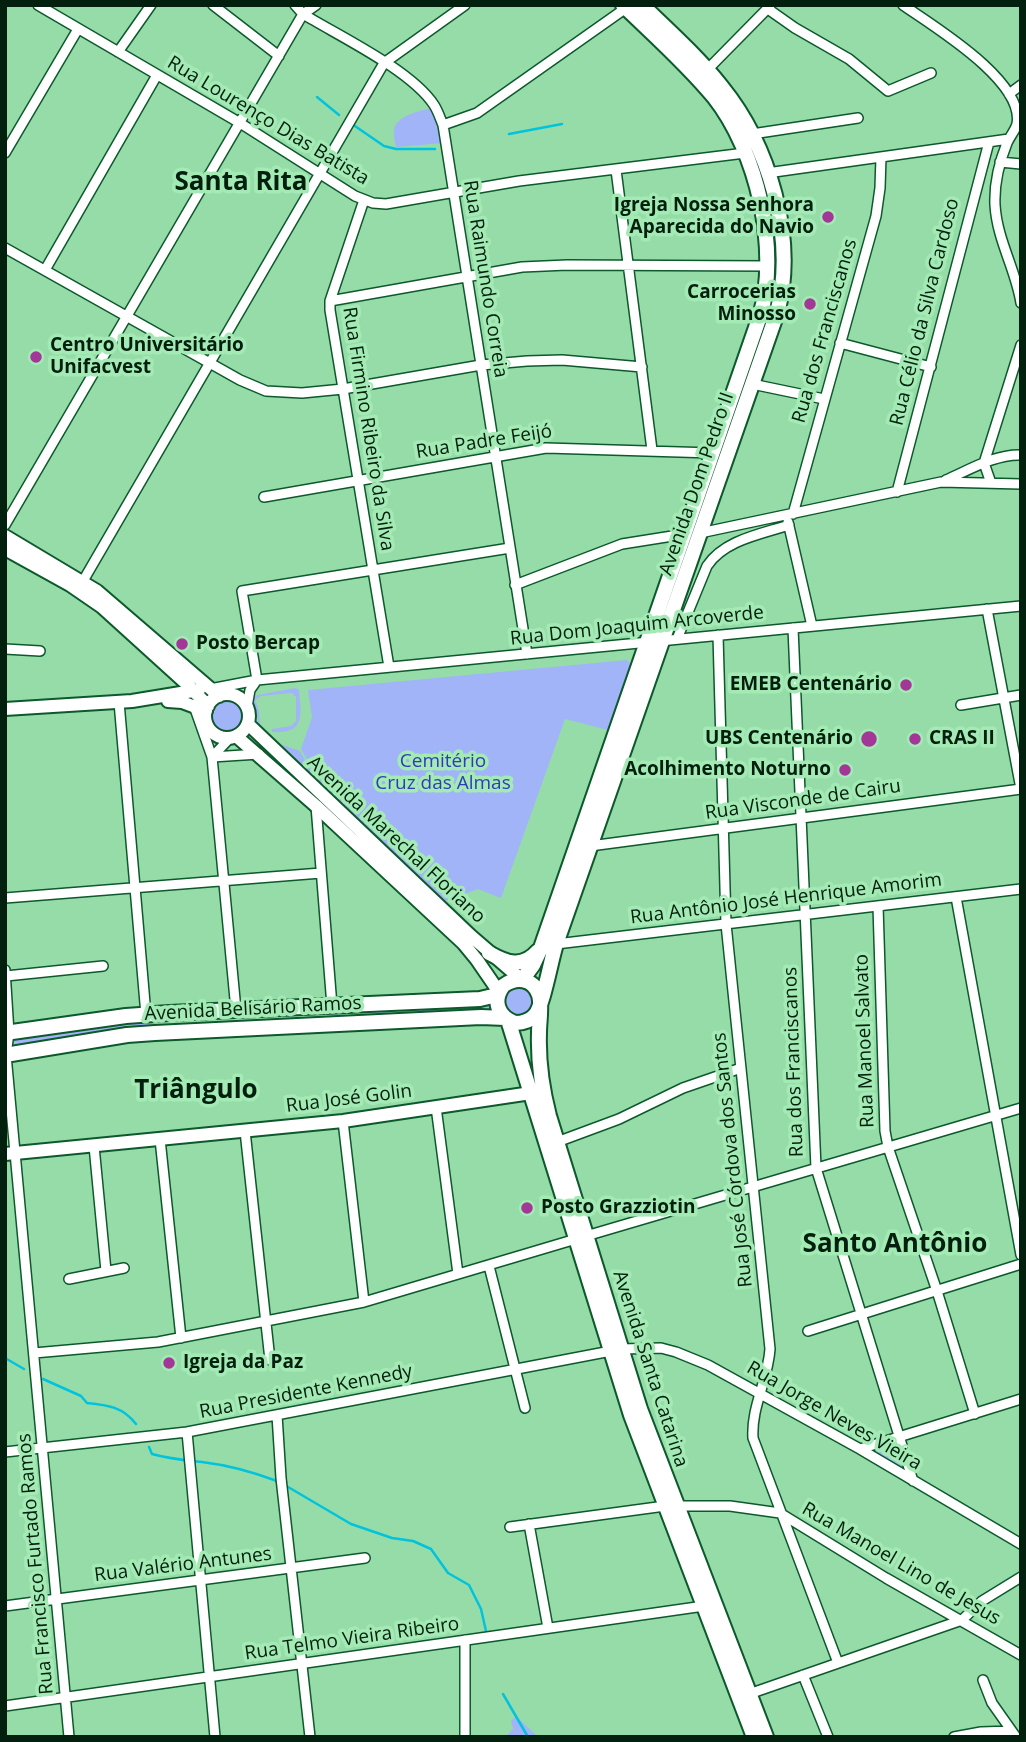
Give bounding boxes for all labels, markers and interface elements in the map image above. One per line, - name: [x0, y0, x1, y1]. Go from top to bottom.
- street label: Rua Lourenço Dias Batista: [163, 52, 373, 190]
- district label: Santa Rita: [175, 167, 307, 199]
- street label: Rua Raimundo Correia: [458, 179, 512, 379]
- place label: Igreja Nossa Senhora Aparecida do Navio: [614, 195, 814, 239]
- street label: Rua Célio da Silva Cardoso: [886, 196, 964, 428]
- marker: Igreja Nossa Senhora Aparecida do Navio: [820, 209, 836, 225]
- street label: Rua dos Franciscanos: [788, 236, 862, 426]
- place label: Carrocerias Minosso: [687, 282, 796, 326]
- marker: Carrocerias Minosso: [802, 296, 818, 312]
- street label: Rua Firmino Ribeiro da Silva: [337, 305, 399, 553]
- place label: Centro Universitário Unifacvest: [50, 335, 244, 379]
- marker: Centro Universitário Unifacvest: [28, 349, 44, 365]
- street label: Avenida Dom Pedro II: [655, 390, 739, 578]
- street label: Rua Padre Feijó: [414, 420, 554, 464]
- street label: Rua Dom Joaquim Arcoverde: [509, 601, 765, 651]
- place label: Posto Bercap: [196, 633, 320, 655]
- marker: Posto Bercap: [174, 636, 190, 652]
- place label: EMEB Centenário: [730, 674, 892, 696]
- marker: EMEB Centenário: [898, 677, 914, 693]
- place label: UBS Centenário: [705, 728, 853, 750]
- place label: CRAS II: [929, 728, 995, 750]
- marker: UBS Centenário: [859, 729, 879, 749]
- marker: CRAS II: [907, 731, 923, 747]
- street label: Avenida Marechal Floriano: [302, 751, 490, 929]
- park label: Cemitério Cruz das Almas: [375, 751, 511, 795]
- place label: Acolhimento Noturno: [624, 759, 831, 781]
- marker: Acolhimento Noturno: [837, 762, 853, 778]
- street label: Rua Visconde de Cairu: [704, 775, 902, 825]
- street label: Rua Antônio José Henrique Amorim: [629, 869, 943, 929]
- street label: Rua Manoel Salvato: [851, 954, 879, 1128]
- street label: Rua dos Franciscanos: [779, 966, 809, 1158]
- street label: Avenida Belisário Ramos: [144, 992, 362, 1026]
- street label: Rua José Córdova dos Santos: [708, 1031, 758, 1289]
- district label: Triângulo: [134, 1075, 258, 1107]
- street label: Rua José Golin: [285, 1080, 413, 1118]
- place label: Posto Grazziotin: [541, 1197, 696, 1219]
- marker: Posto Grazziotin: [519, 1200, 535, 1216]
- district label: Santo Antônio: [803, 1229, 987, 1261]
- street label: Avenida Santa Catarina: [607, 1268, 693, 1470]
- place label: Igreja da Paz: [183, 1352, 303, 1374]
- marker: Igreja da Paz: [161, 1355, 177, 1371]
- street label: Rua Jorge Neves Vieira: [743, 1357, 925, 1475]
- street label: Rua Presidente Kennedy: [198, 1360, 414, 1424]
- street label: Rua Francisco Furtado Ramos: [13, 1433, 59, 1695]
- street label: Rua Manoel Lino de Jesus: [798, 1498, 1004, 1630]
- street label: Rua Valério Antunes: [93, 1543, 273, 1587]
- street label: Rua Telmo Vieira Ribeiro: [243, 1613, 461, 1665]

